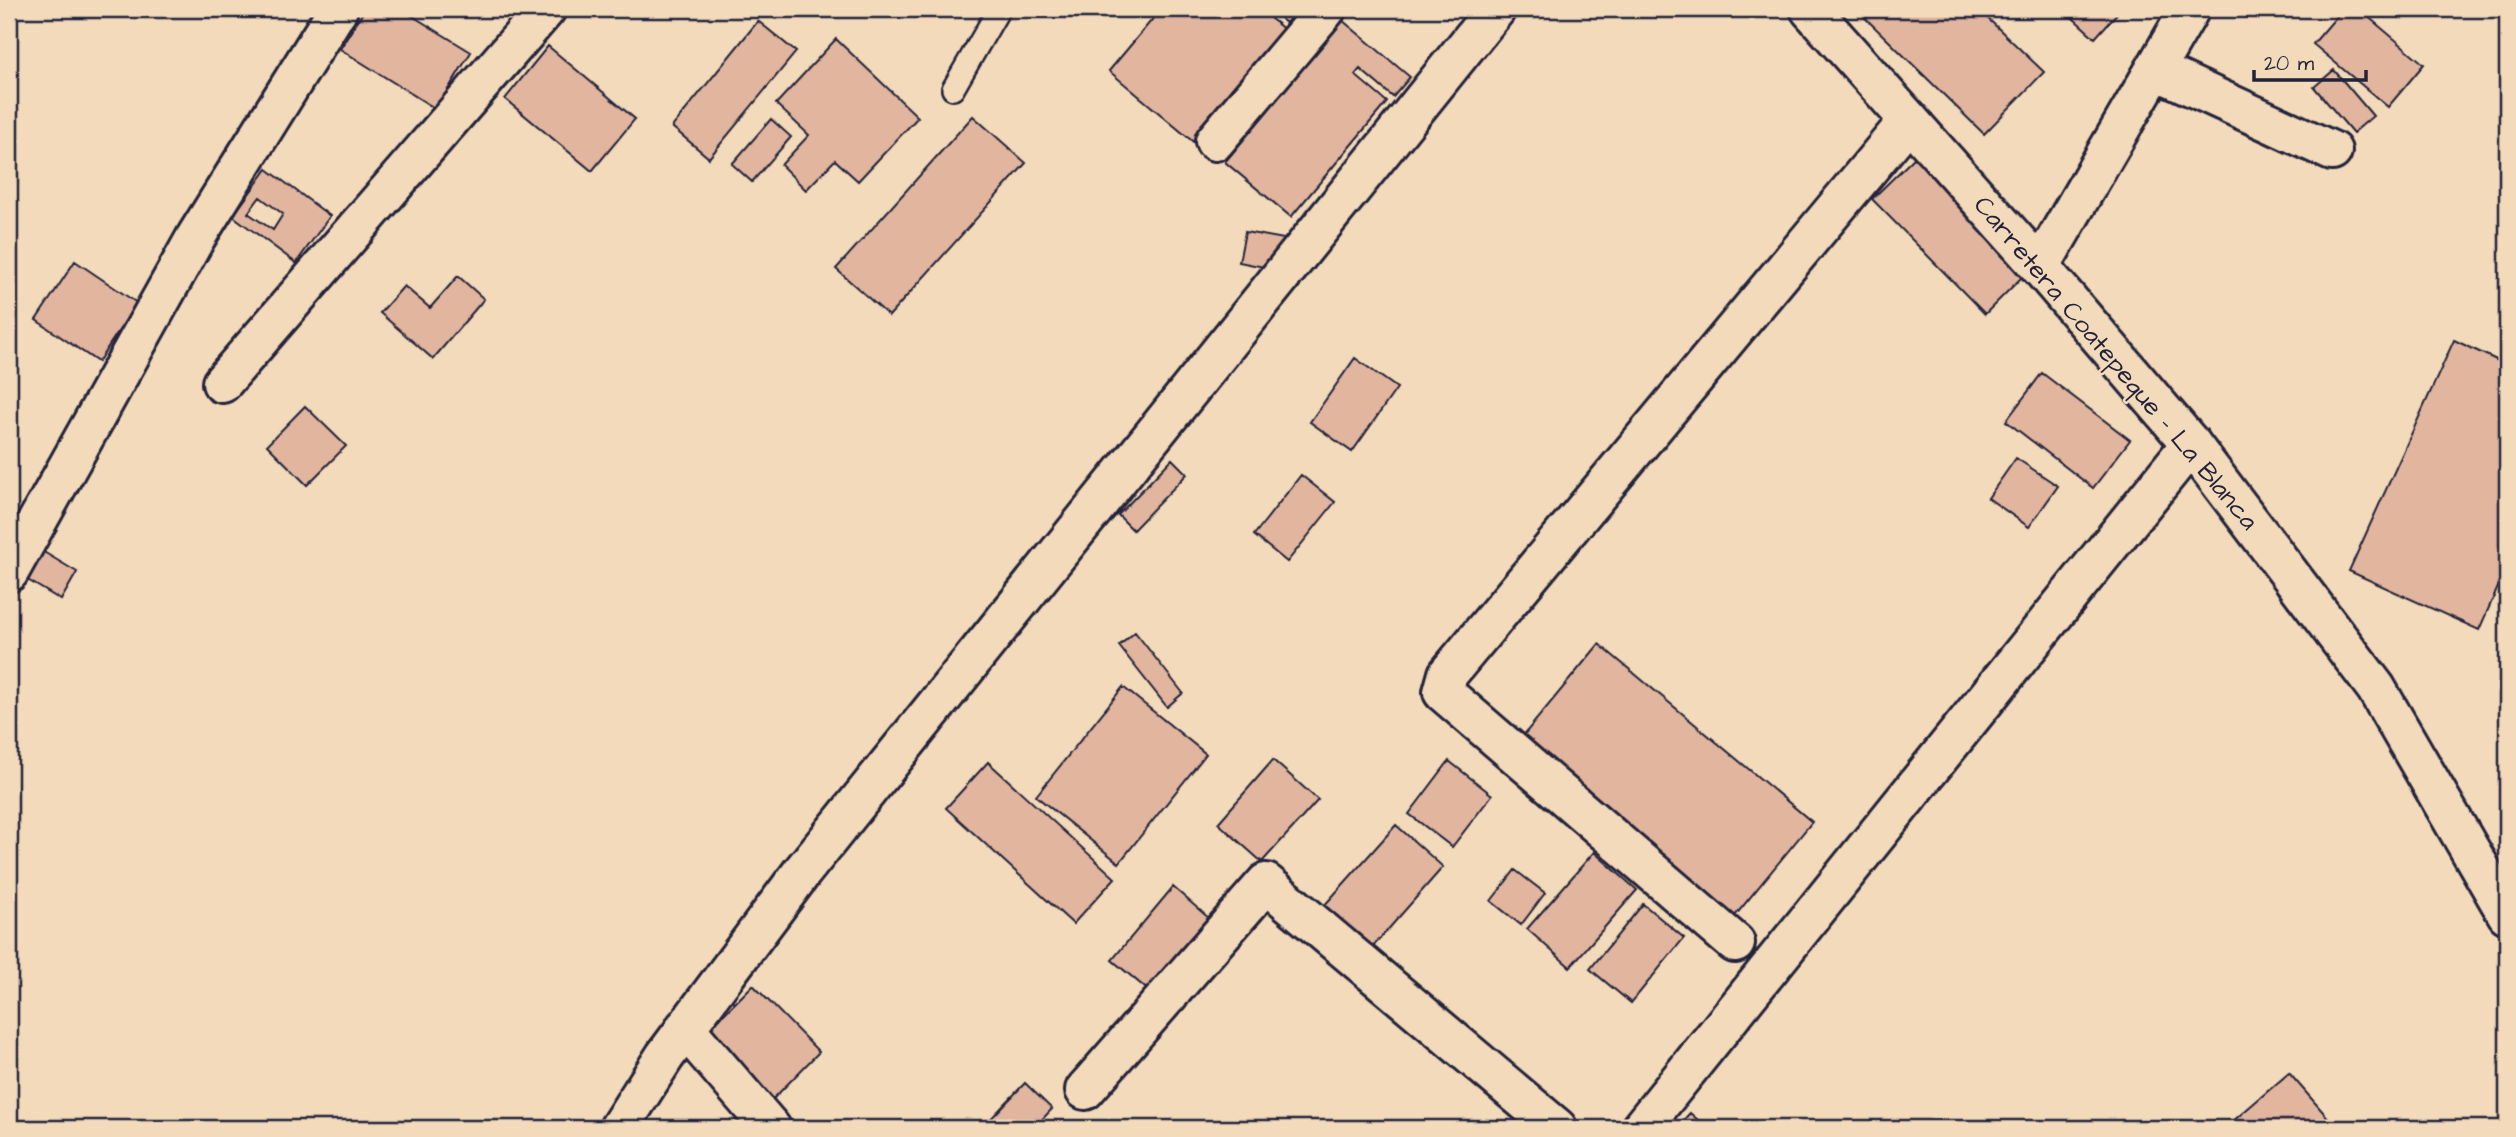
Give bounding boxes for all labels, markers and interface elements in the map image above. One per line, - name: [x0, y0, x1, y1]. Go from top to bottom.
- scale bar: [2254, 38, 2366, 82]
- text: 20 m: [2264, 49, 2315, 78]
- street label: Carretera Coatepeque - La Blanca: [1965, 188, 2267, 538]

